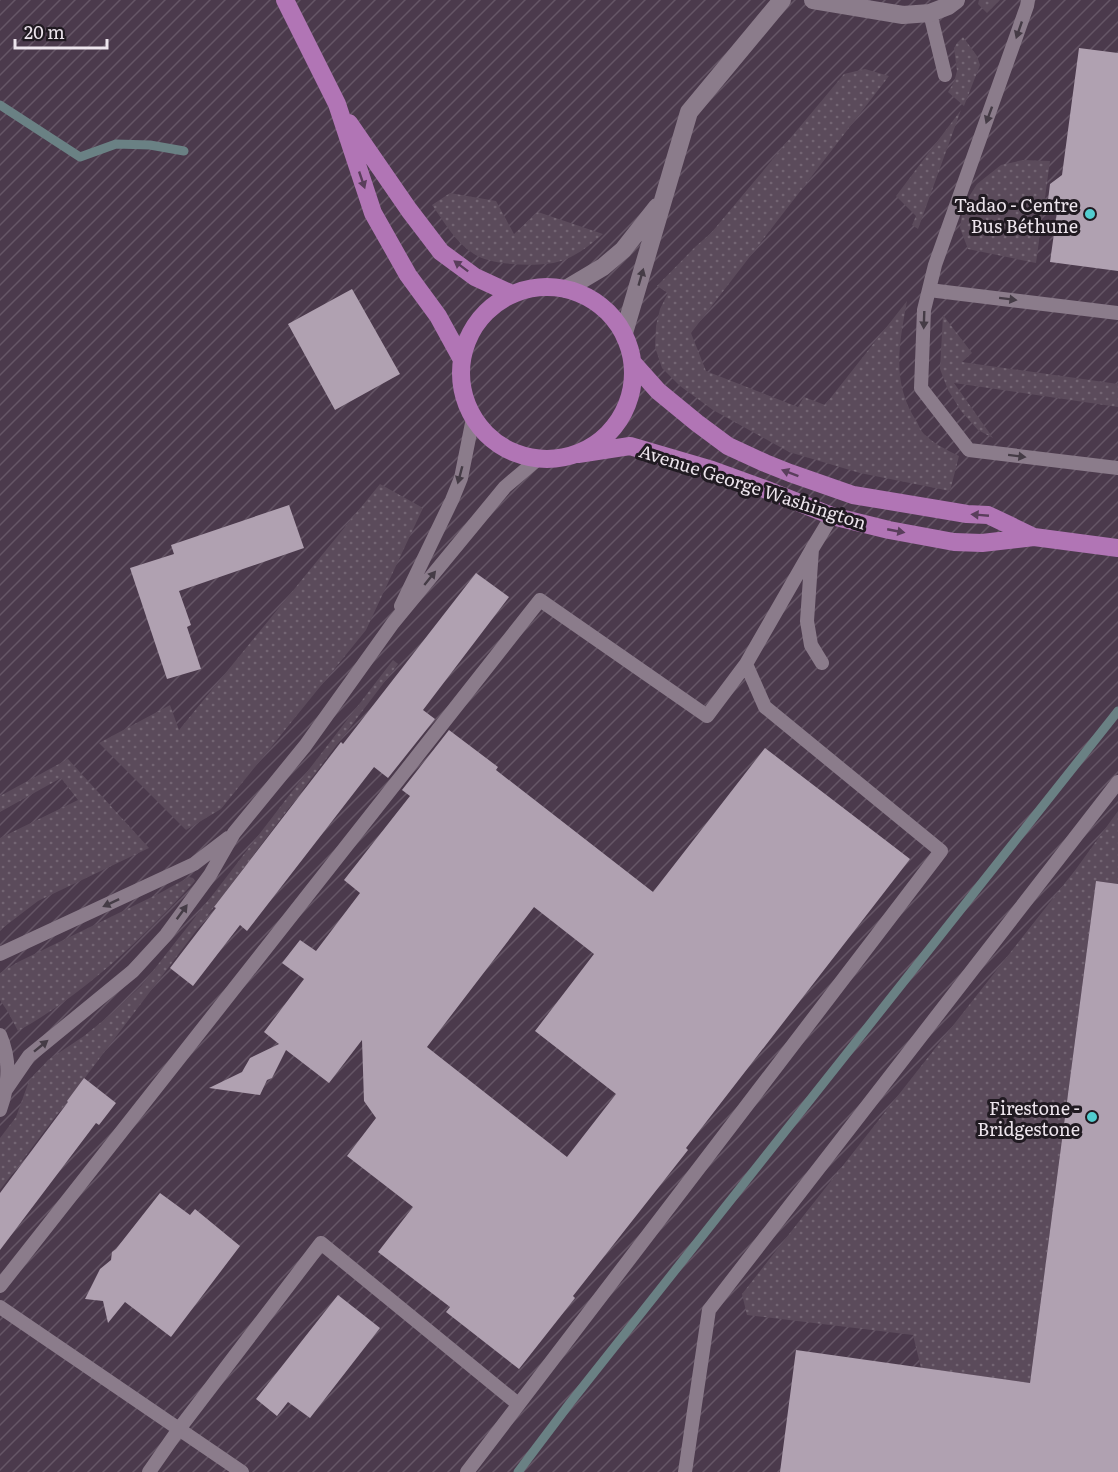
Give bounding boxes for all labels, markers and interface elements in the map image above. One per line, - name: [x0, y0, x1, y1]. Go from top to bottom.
- scale bar: [15, 12, 106, 50]
- text: 20 m: [24, 18, 65, 45]
- one-way arrow: [1013, 21, 1023, 39]
- one-way arrow: [983, 106, 993, 124]
- one-way arrow: [358, 171, 367, 189]
- place label: Tadao - Centre Bus Béthune: [954, 191, 1078, 239]
- marker: Tadao - Centre Bus Béthune: [1083, 207, 1097, 221]
- one-way arrow: [453, 261, 468, 273]
- one-way arrow: [637, 268, 646, 286]
- one-way arrow: [998, 294, 1017, 304]
- one-way arrow: [919, 311, 928, 330]
- street label: Avenue George Washington: [636, 436, 870, 536]
- one-way arrow: [1008, 452, 1027, 461]
- one-way arrow: [455, 466, 465, 485]
- one-way arrow: [781, 467, 799, 477]
- one-way arrow: [970, 510, 989, 520]
- one-way arrow: [886, 527, 905, 536]
- one-way arrow: [424, 570, 437, 586]
- one-way arrow: [102, 898, 119, 907]
- one-way arrow: [176, 905, 188, 920]
- one-way arrow: [34, 1040, 49, 1052]
- place label: Firestone - Bridgestone: [977, 1094, 1080, 1142]
- marker: Firestone - Bridgestone: [1085, 1110, 1099, 1124]

